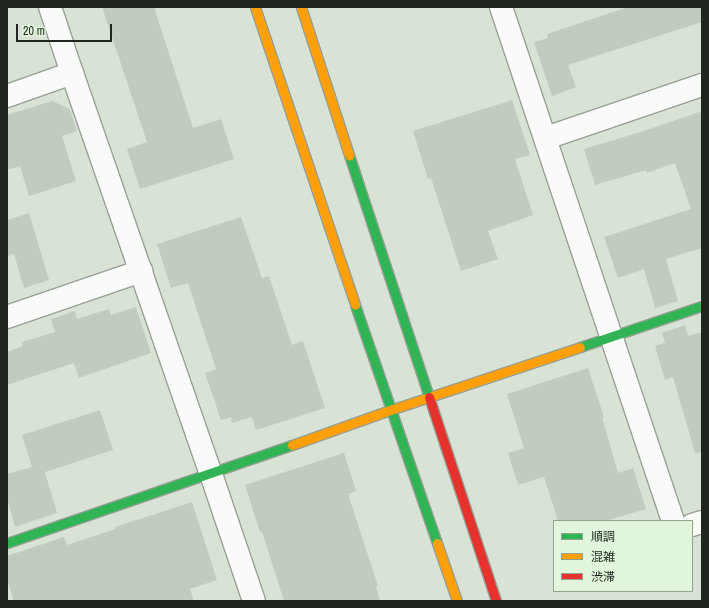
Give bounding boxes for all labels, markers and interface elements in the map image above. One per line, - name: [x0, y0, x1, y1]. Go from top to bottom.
- scale bar: [18, 16, 114, 42]
- text: 20 m: [23, 23, 45, 39]
- legend: [553, 520, 693, 592]
- text: 順調: [591, 529, 615, 545]
- text: 混雑: [591, 549, 615, 565]
- text: 渋滞: [591, 569, 615, 585]

